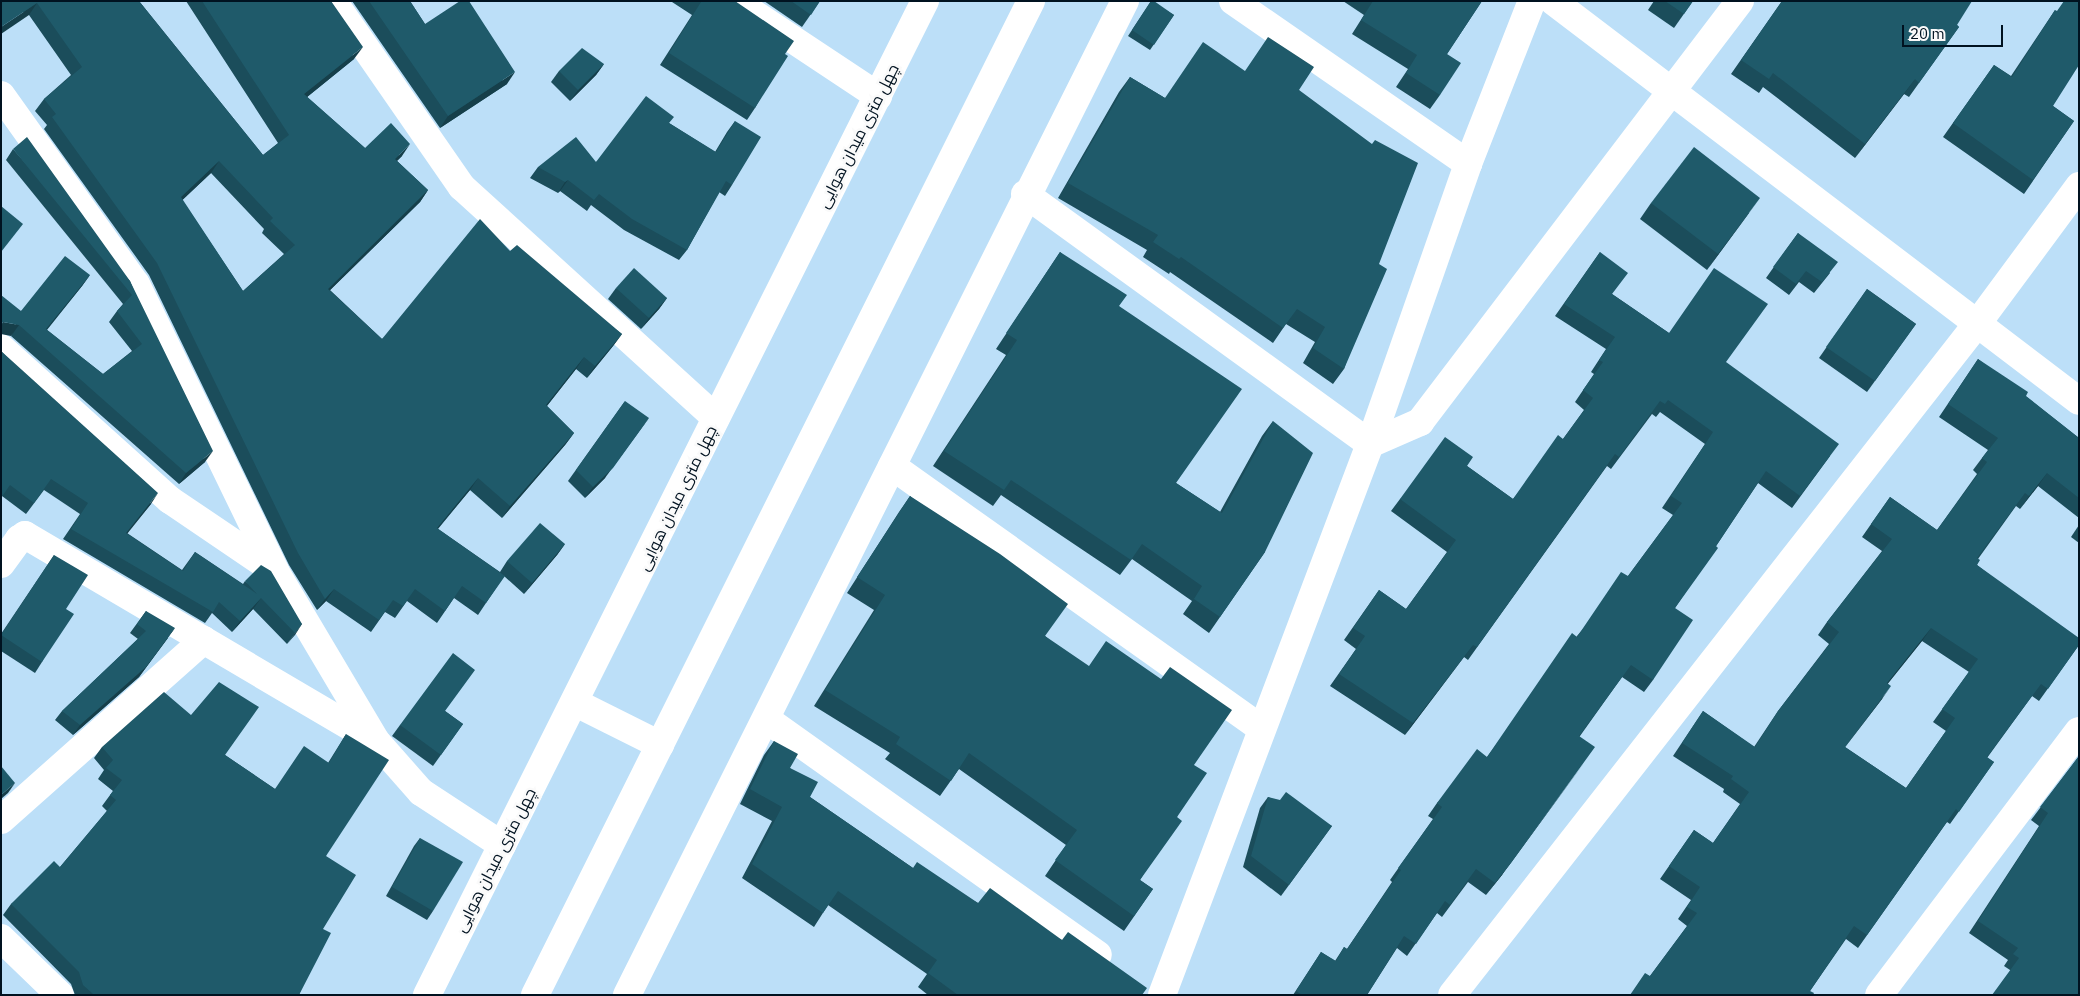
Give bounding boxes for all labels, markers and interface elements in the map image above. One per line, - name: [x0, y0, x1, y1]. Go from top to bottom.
- scale bar: [1905, 15, 2006, 47]
- text: 20 m: [1910, 24, 1945, 43]
- street label: چهل متری میدان هوایی: [813, 61, 903, 211]
- street label: چهل متری میدان هوایی: [633, 422, 721, 574]
- street label: چهل متری میدان هوایی: [450, 785, 540, 935]

